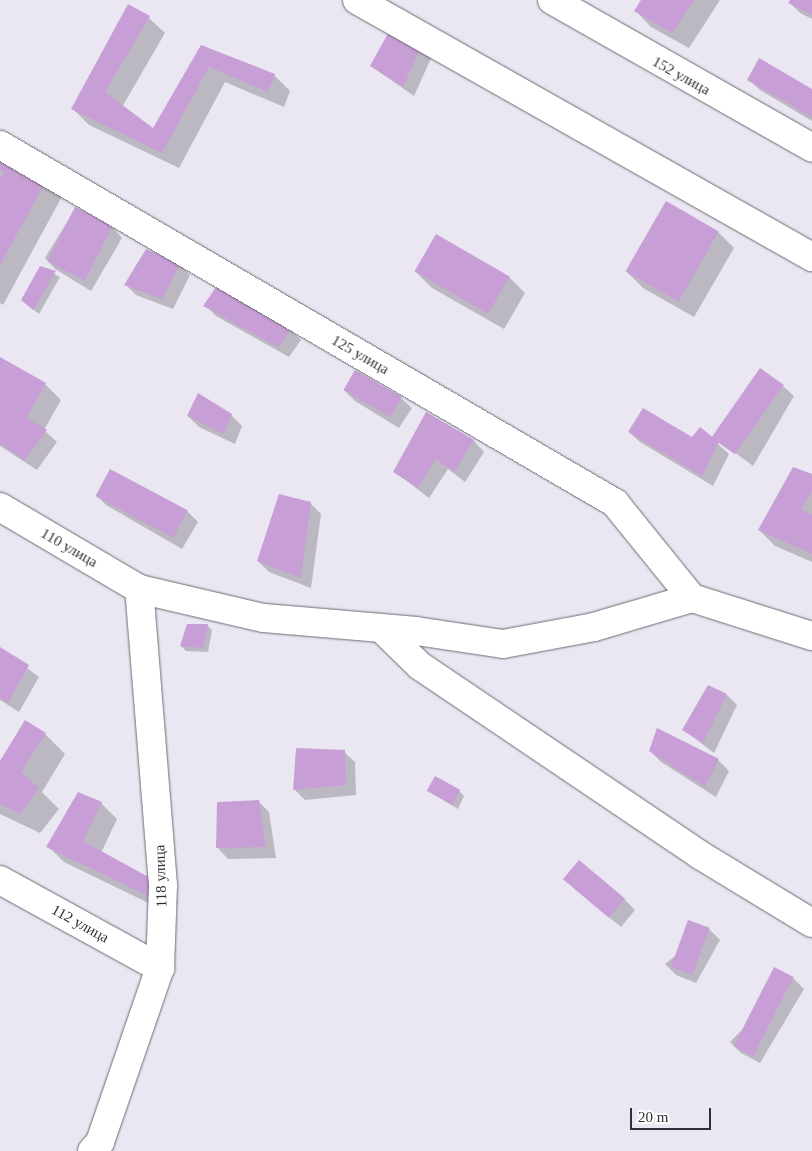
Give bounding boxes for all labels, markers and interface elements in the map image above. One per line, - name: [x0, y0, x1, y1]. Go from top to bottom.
- street label: 152 улица: [649, 53, 713, 99]
- street label: 125 улица: [328, 331, 392, 379]
- street label: 110 улица: [37, 525, 101, 571]
- street label: 118 улица: [151, 844, 171, 908]
- street label: 112 улица: [48, 901, 112, 947]
- scale bar: [632, 1098, 713, 1130]
- text: 20 m: [638, 1109, 668, 1125]

